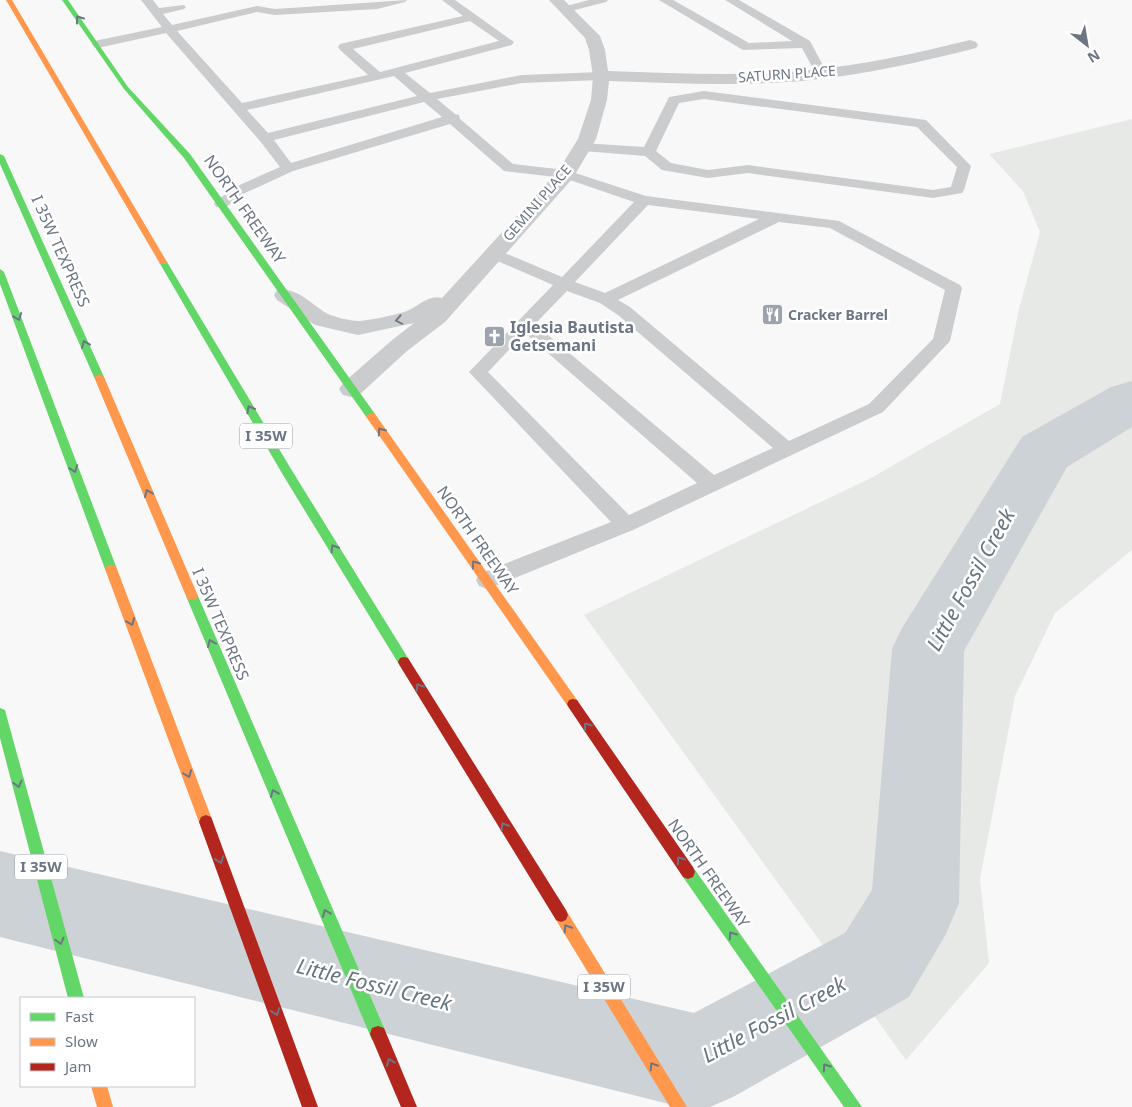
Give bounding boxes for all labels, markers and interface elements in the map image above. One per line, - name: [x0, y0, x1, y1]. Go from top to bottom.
- one-way arrow: [77, 16, 85, 25]
- north arrow: [1062, 20, 1112, 70]
- text: N: [1084, 45, 1104, 68]
- street label: SATURN PLACE: [738, 61, 836, 86]
- street label: NORTH FREEWAY: [199, 150, 291, 269]
- street label: GEMINI PLACE: [498, 160, 575, 245]
- street label: I 35W TEXPRESS: [27, 192, 96, 311]
- restaurant icon: Cracker Barrel: [760, 303, 784, 327]
- place label: Cracker Barrel: [788, 305, 888, 324]
- one-way arrow: [12, 312, 22, 321]
- one-way arrow: [395, 314, 403, 324]
- place label: Iglesia Bautista Getsemani: [510, 316, 634, 356]
- church icon: Iglesia Bautista Getsemani: [482, 324, 506, 348]
- one-way arrow: [80, 340, 91, 349]
- one-way arrow: [247, 406, 257, 415]
- road number: I 35W: [240, 424, 292, 448]
- one-way arrow: [378, 427, 387, 437]
- one-way arrow: [68, 465, 78, 473]
- street label: NORTH FREEWAY: [432, 481, 524, 600]
- one-way arrow: [143, 490, 153, 498]
- water label: Little Fossil Creek: [919, 502, 1022, 656]
- one-way arrow: [331, 545, 340, 554]
- one-way arrow: [472, 560, 481, 569]
- street label: I 35W TEXPRESS: [187, 564, 255, 684]
- one-way arrow: [125, 617, 135, 626]
- one-way arrow: [207, 639, 217, 648]
- one-way arrow: [415, 683, 425, 692]
- one-way arrow: [584, 722, 593, 732]
- one-way arrow: [182, 769, 192, 778]
- one-way arrow: [13, 779, 23, 787]
- one-way arrow: [270, 789, 281, 798]
- street label: NORTH FREEWAY: [663, 814, 755, 933]
- one-way arrow: [500, 822, 510, 831]
- road number: I 35W: [15, 854, 67, 880]
- one-way arrow: [214, 855, 224, 863]
- one-way arrow: [677, 856, 686, 866]
- one-way arrow: [321, 909, 332, 918]
- one-way arrow: [564, 924, 574, 933]
- one-way arrow: [729, 931, 738, 940]
- one-way arrow: [55, 936, 65, 944]
- water label: Little Fossil Creek: [294, 951, 456, 1017]
- water label: Little Fossil Creek: [697, 969, 852, 1069]
- road number: I 35W: [578, 974, 630, 1000]
- legend: [20, 997, 195, 1087]
- text: Fast: [65, 1006, 94, 1026]
- one-way arrow: [270, 1008, 280, 1016]
- text: Slow: [65, 1031, 98, 1051]
- text: Jam: [63, 1056, 92, 1076]
- one-way arrow: [385, 1058, 396, 1067]
- one-way arrow: [650, 1062, 660, 1071]
- one-way arrow: [823, 1063, 832, 1073]

